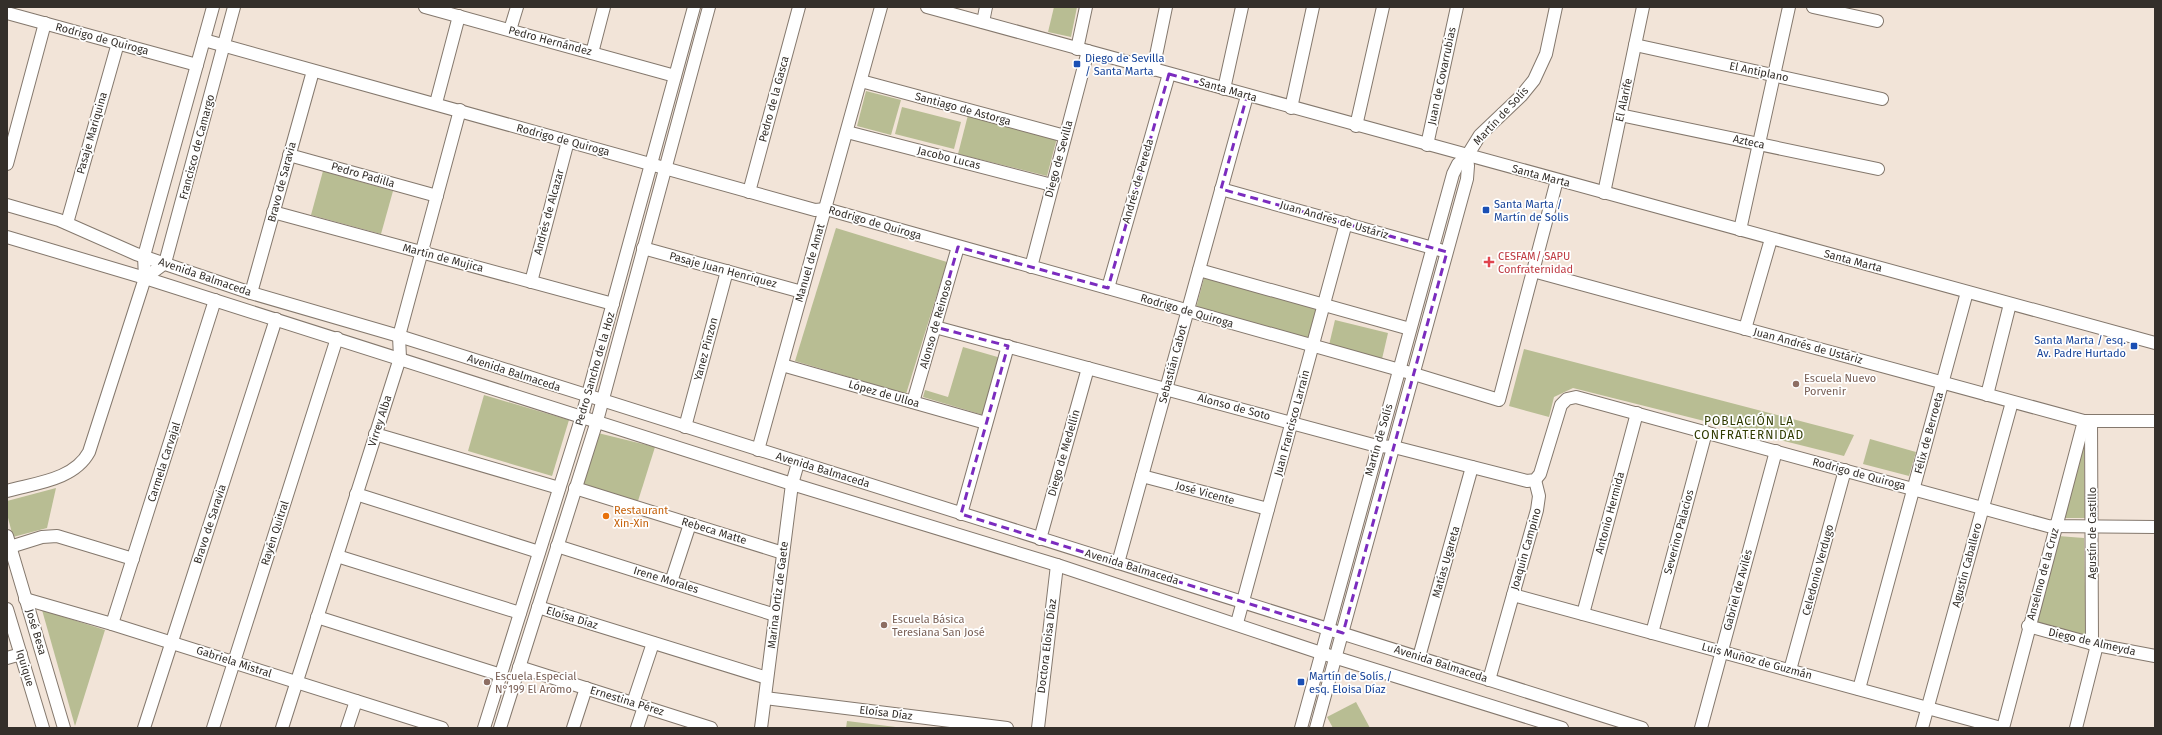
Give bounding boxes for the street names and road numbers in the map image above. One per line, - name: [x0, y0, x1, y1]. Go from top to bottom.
- street label: Rodrigo de Quiroga: [54, 20, 150, 58]
- street label: Pedro Hernández: [507, 24, 593, 58]
- street label: Juan de Covarrubias: [1425, 26, 1459, 126]
- street label: Pedro de la Gasca: [756, 55, 792, 143]
- street label: El Antiplano: [1728, 59, 1790, 85]
- street label: Santa Marta: [1197, 75, 1259, 105]
- street label: El Alarife: [1613, 77, 1635, 123]
- street label: Martín de Solís: [1471, 84, 1531, 148]
- street label: Pasaje Mariquina: [74, 90, 110, 176]
- street label: Santiago de Astorga: [914, 90, 1012, 128]
- street label: Francisco de Camargo: [177, 93, 217, 201]
- street label: Diego de Sevilla: [1042, 119, 1076, 199]
- street label: Rodrigo de Quiroga: [515, 121, 611, 159]
- street label: Azteca: [1732, 132, 1766, 152]
- street label: Andrés de Pereda: [1120, 137, 1156, 225]
- street label: Bravo de Saravia: [265, 140, 299, 224]
- street label: Jacobo Lucas: [916, 144, 982, 172]
- street label: Pedro Padilla: [330, 160, 396, 190]
- street label: Santa Marta: [1510, 162, 1572, 190]
- street label: Andrés de Alcazar: [531, 167, 567, 256]
- street label: Juan Andrés de Ustáriz: [1278, 198, 1390, 242]
- street label: Rodrigo de Quiroga: [827, 203, 923, 243]
- street label: Manuel de Amat: [793, 222, 827, 304]
- street label: Martín de Mujica: [401, 241, 485, 275]
- street label: Santa Marta: [1822, 247, 1884, 275]
- street label: Pasaje Juan Henríquez: [668, 249, 778, 291]
- street label: Avenida Balmaceda: [157, 255, 253, 299]
- street label: Alonso de Reinoso: [917, 278, 955, 370]
- street label: Rodrigo de Quiroga: [1139, 291, 1235, 331]
- street label: Pedro Sancho de la Hoz: [573, 311, 618, 427]
- street label: Yanez Pinzon: [691, 316, 721, 382]
- street label: Sebastián Cabot: [1156, 323, 1190, 405]
- street label: Juan Andrés de Ustáriz: [1752, 325, 1864, 367]
- street label: Avenida Balmaceda: [466, 352, 562, 394]
- street label: Juan Francisco Larraín: [1272, 369, 1312, 477]
- street label: López de Ulloa: [847, 378, 921, 410]
- street label: Alonso de Soto: [1196, 391, 1272, 423]
- street label: Félix de Berroeta: [1912, 391, 1946, 475]
- street label: Virrey Alba: [366, 393, 394, 448]
- street label: Martín de Solís: [1362, 402, 1396, 478]
- street label: Diego de Medellín: [1045, 408, 1083, 498]
- street label: Carmela Carvajal: [145, 420, 183, 504]
- street label: Avenida Balmaceda: [774, 450, 872, 490]
- street label: Rodrigo de Quiroga: [1811, 455, 1907, 493]
- street label: Antonio Hermida: [1593, 470, 1627, 556]
- street label: José Vicente: [1174, 479, 1236, 507]
- street label: Bravo de Saravia: [191, 483, 229, 565]
- street label: Agustín de Castillo: [2086, 487, 2099, 579]
- street label: Severino Palacios: [1661, 488, 1697, 576]
- street label: Rayén Quitral: [258, 499, 292, 567]
- street label: Joaquín Campino: [1508, 506, 1544, 592]
- street label: Rebeca Matte: [680, 515, 748, 547]
- street label: Agustín Caballero: [1949, 521, 1985, 609]
- street label: Celedonio Verdugo: [1800, 523, 1836, 617]
- street label: Matías Ugareta: [1430, 525, 1462, 599]
- street label: Anselmo de la Cruz: [2024, 526, 2062, 622]
- street label: Marina Ortiz de Gaete: [765, 541, 791, 649]
- street label: Avenida Balmaceda: [1083, 547, 1181, 587]
- street label: Gabriel de Avilés: [1721, 548, 1755, 632]
- street label: Irene Morales: [632, 564, 700, 596]
- street label: Doctora Eloisa Díaz: [1035, 598, 1059, 694]
- street label: Eloísa Díaz: [545, 604, 600, 632]
- street label: José Besa: [23, 607, 49, 657]
- street label: Diego de Almeyda: [2047, 626, 2137, 658]
- street label: Luis Muñoz de Guzmán: [1700, 640, 1814, 682]
- street label: Avenida Balmaceda: [1393, 643, 1489, 685]
- street label: Gabriela Mistral: [195, 644, 273, 680]
- street label: Iquique: [13, 648, 37, 688]
- street label: Ernestina Pérez: [588, 684, 666, 718]
- street label: Eloísa Díaz: [859, 703, 913, 723]

